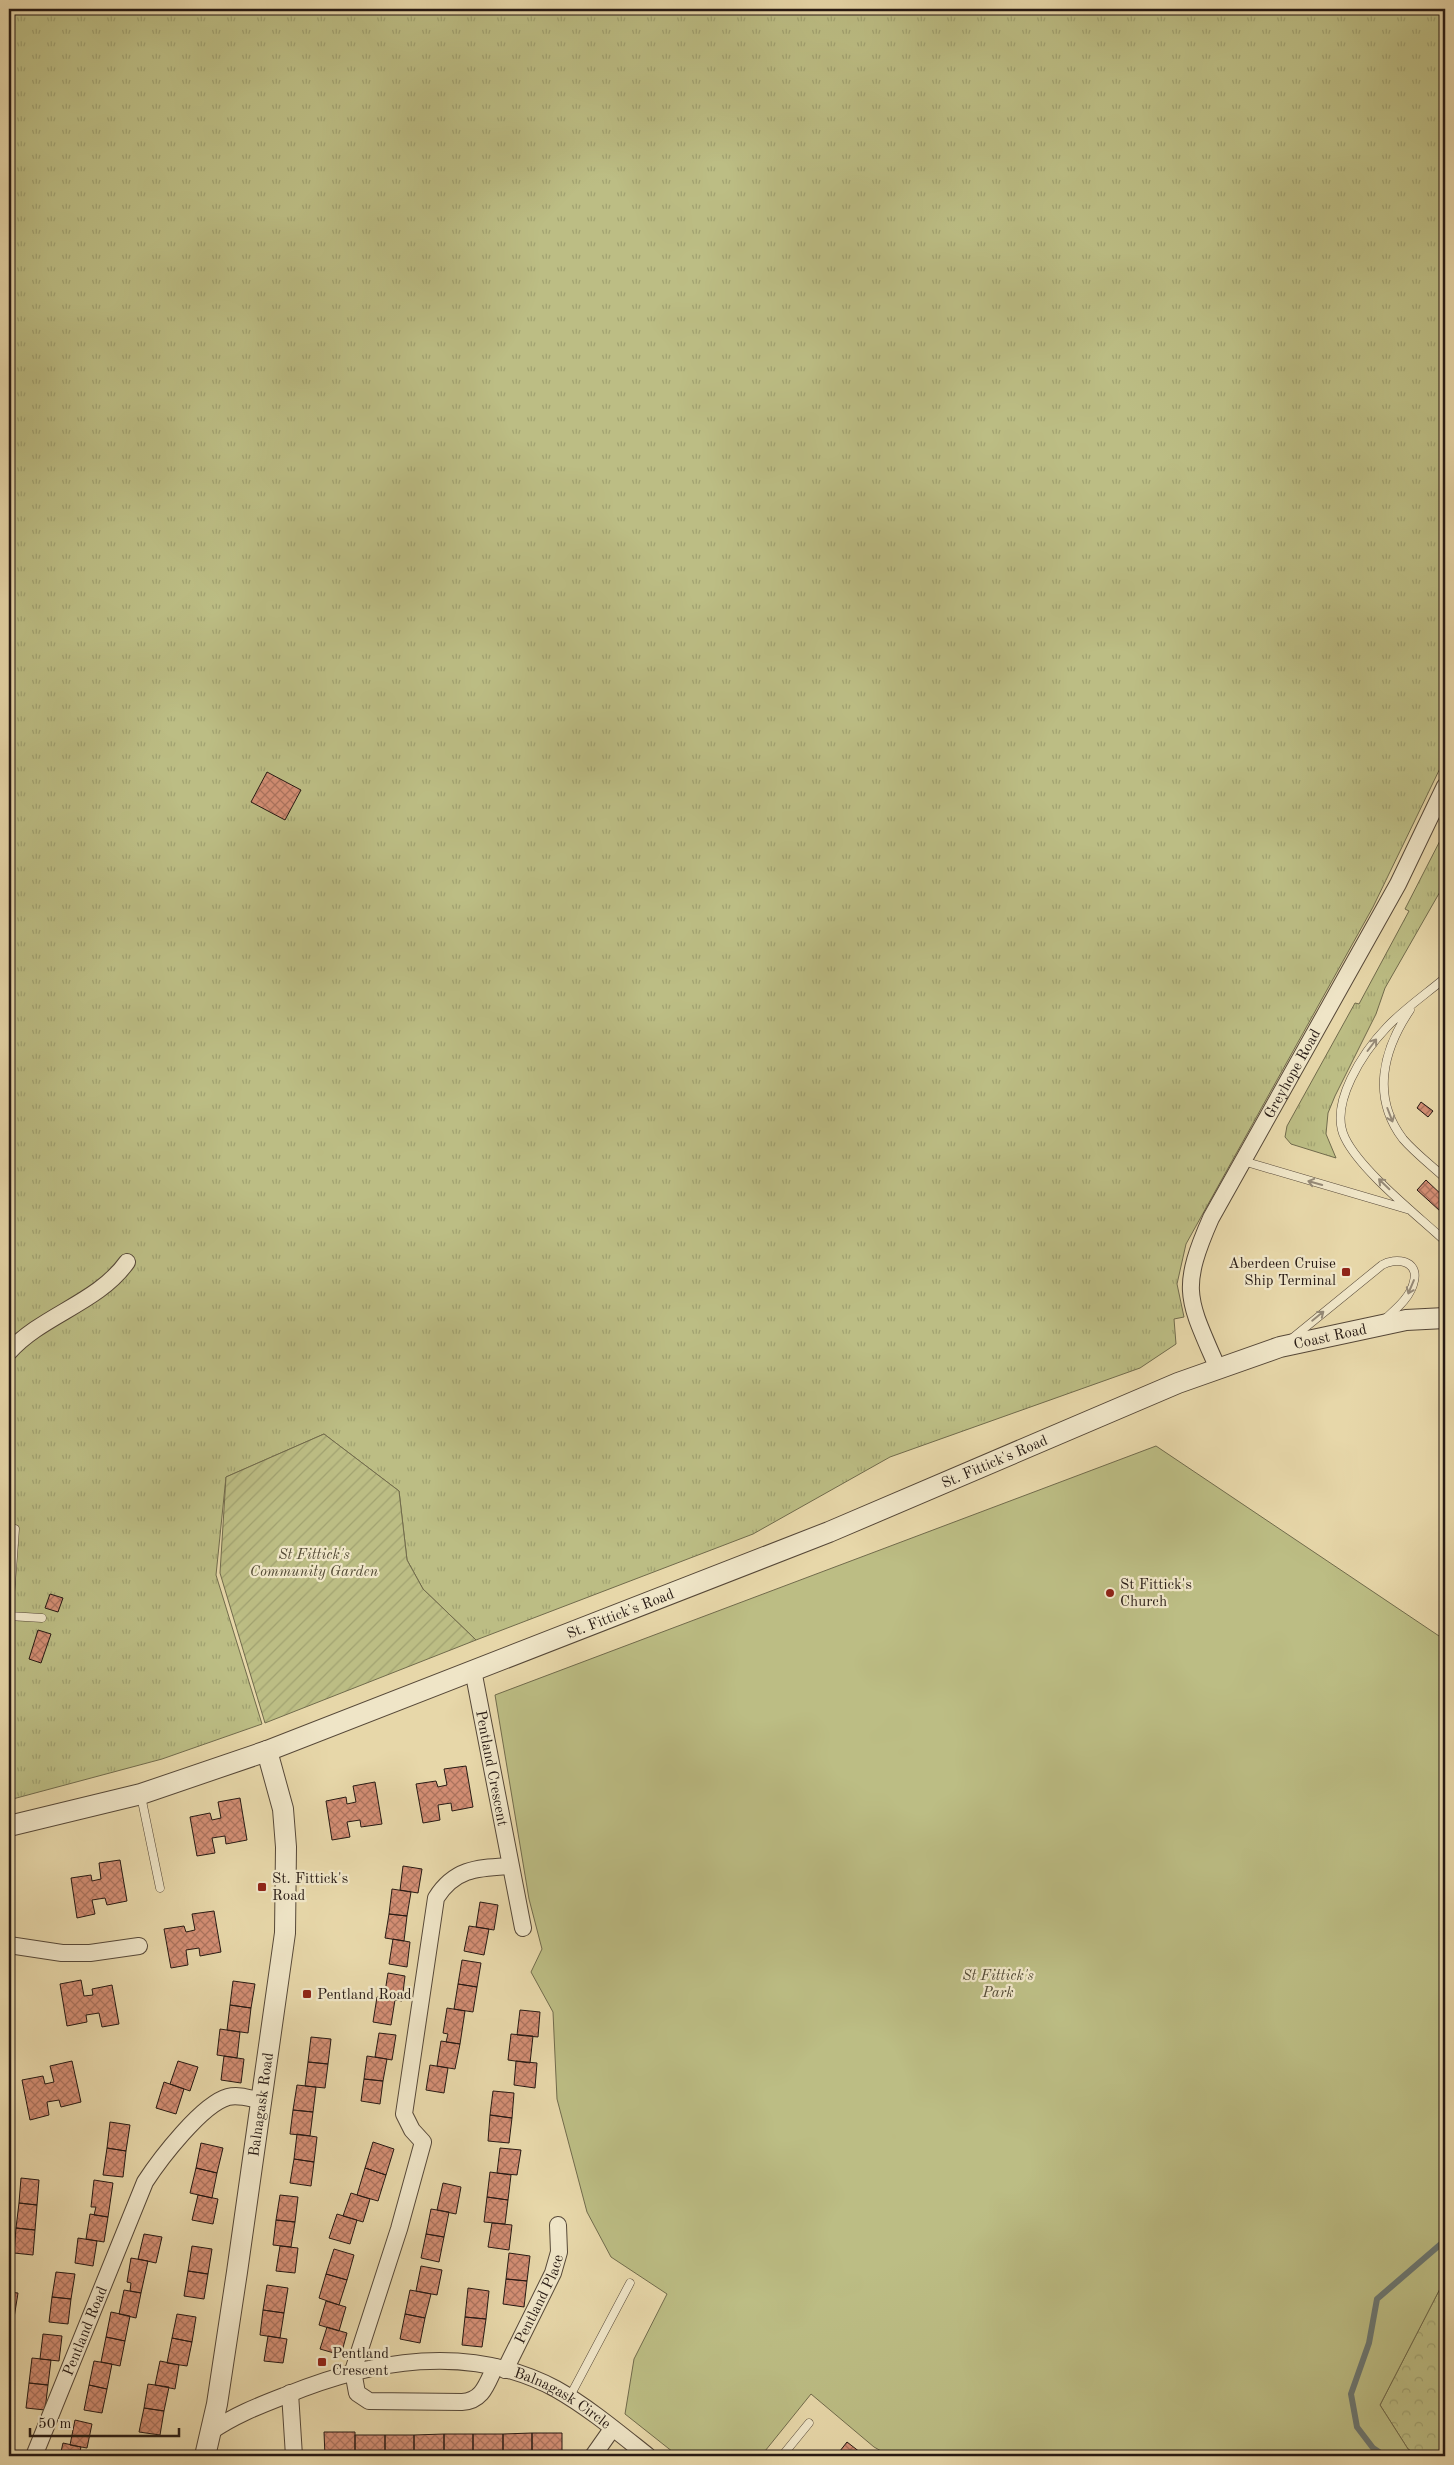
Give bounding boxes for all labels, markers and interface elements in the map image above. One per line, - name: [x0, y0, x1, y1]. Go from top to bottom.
- street label: Greyhope Road: [1262, 1027, 1324, 1121]
- one-way arrow: [1367, 1039, 1378, 1052]
- one-way arrow: [1386, 1107, 1395, 1122]
- one-way arrow: [1308, 1177, 1324, 1187]
- one-way arrow: [1378, 1178, 1391, 1190]
- place label: Aberdeen Cruise Ship Terminal: [1228, 1257, 1336, 1289]
- marker: Aberdeen Cruise Ship Terminal: [1340, 1266, 1352, 1278]
- one-way arrow: [1405, 1279, 1415, 1294]
- one-way arrow: [1311, 1311, 1324, 1322]
- street label: Coast Road: [1292, 1323, 1369, 1353]
- street label: St. Fittick's Road: [940, 1433, 1051, 1492]
- park label: St Fittick's Community Garden: [250, 1548, 379, 1580]
- place label: St Fittick's Church: [1120, 1578, 1192, 1610]
- street label: St. Fittick's Road: [565, 1587, 677, 1642]
- marker: St Fittick's Church: [1104, 1587, 1116, 1599]
- street label: Pentland Crescent: [472, 1709, 509, 1828]
- place label: St. Fittick's Road: [272, 1872, 348, 1904]
- marker: St. Fittick's Road: [256, 1881, 268, 1893]
- park label: St Fittick's Park: [962, 1969, 1034, 2001]
- marker: Pentland Road: [301, 1988, 313, 2000]
- place label: Pentland Road: [317, 1988, 412, 2003]
- street label: Balnagask Road: [247, 2052, 277, 2158]
- street label: Pentland Place: [513, 2253, 567, 2346]
- street label: Pentland Road: [61, 2285, 111, 2378]
- place label: Pentland Crescent: [332, 2347, 389, 2379]
- marker: Pentland Crescent: [316, 2356, 328, 2368]
- street label: Balnagask Circle: [512, 2366, 613, 2433]
- scale bar: [30, 2405, 179, 2437]
- text: 50 m: [38, 2417, 72, 2432]

